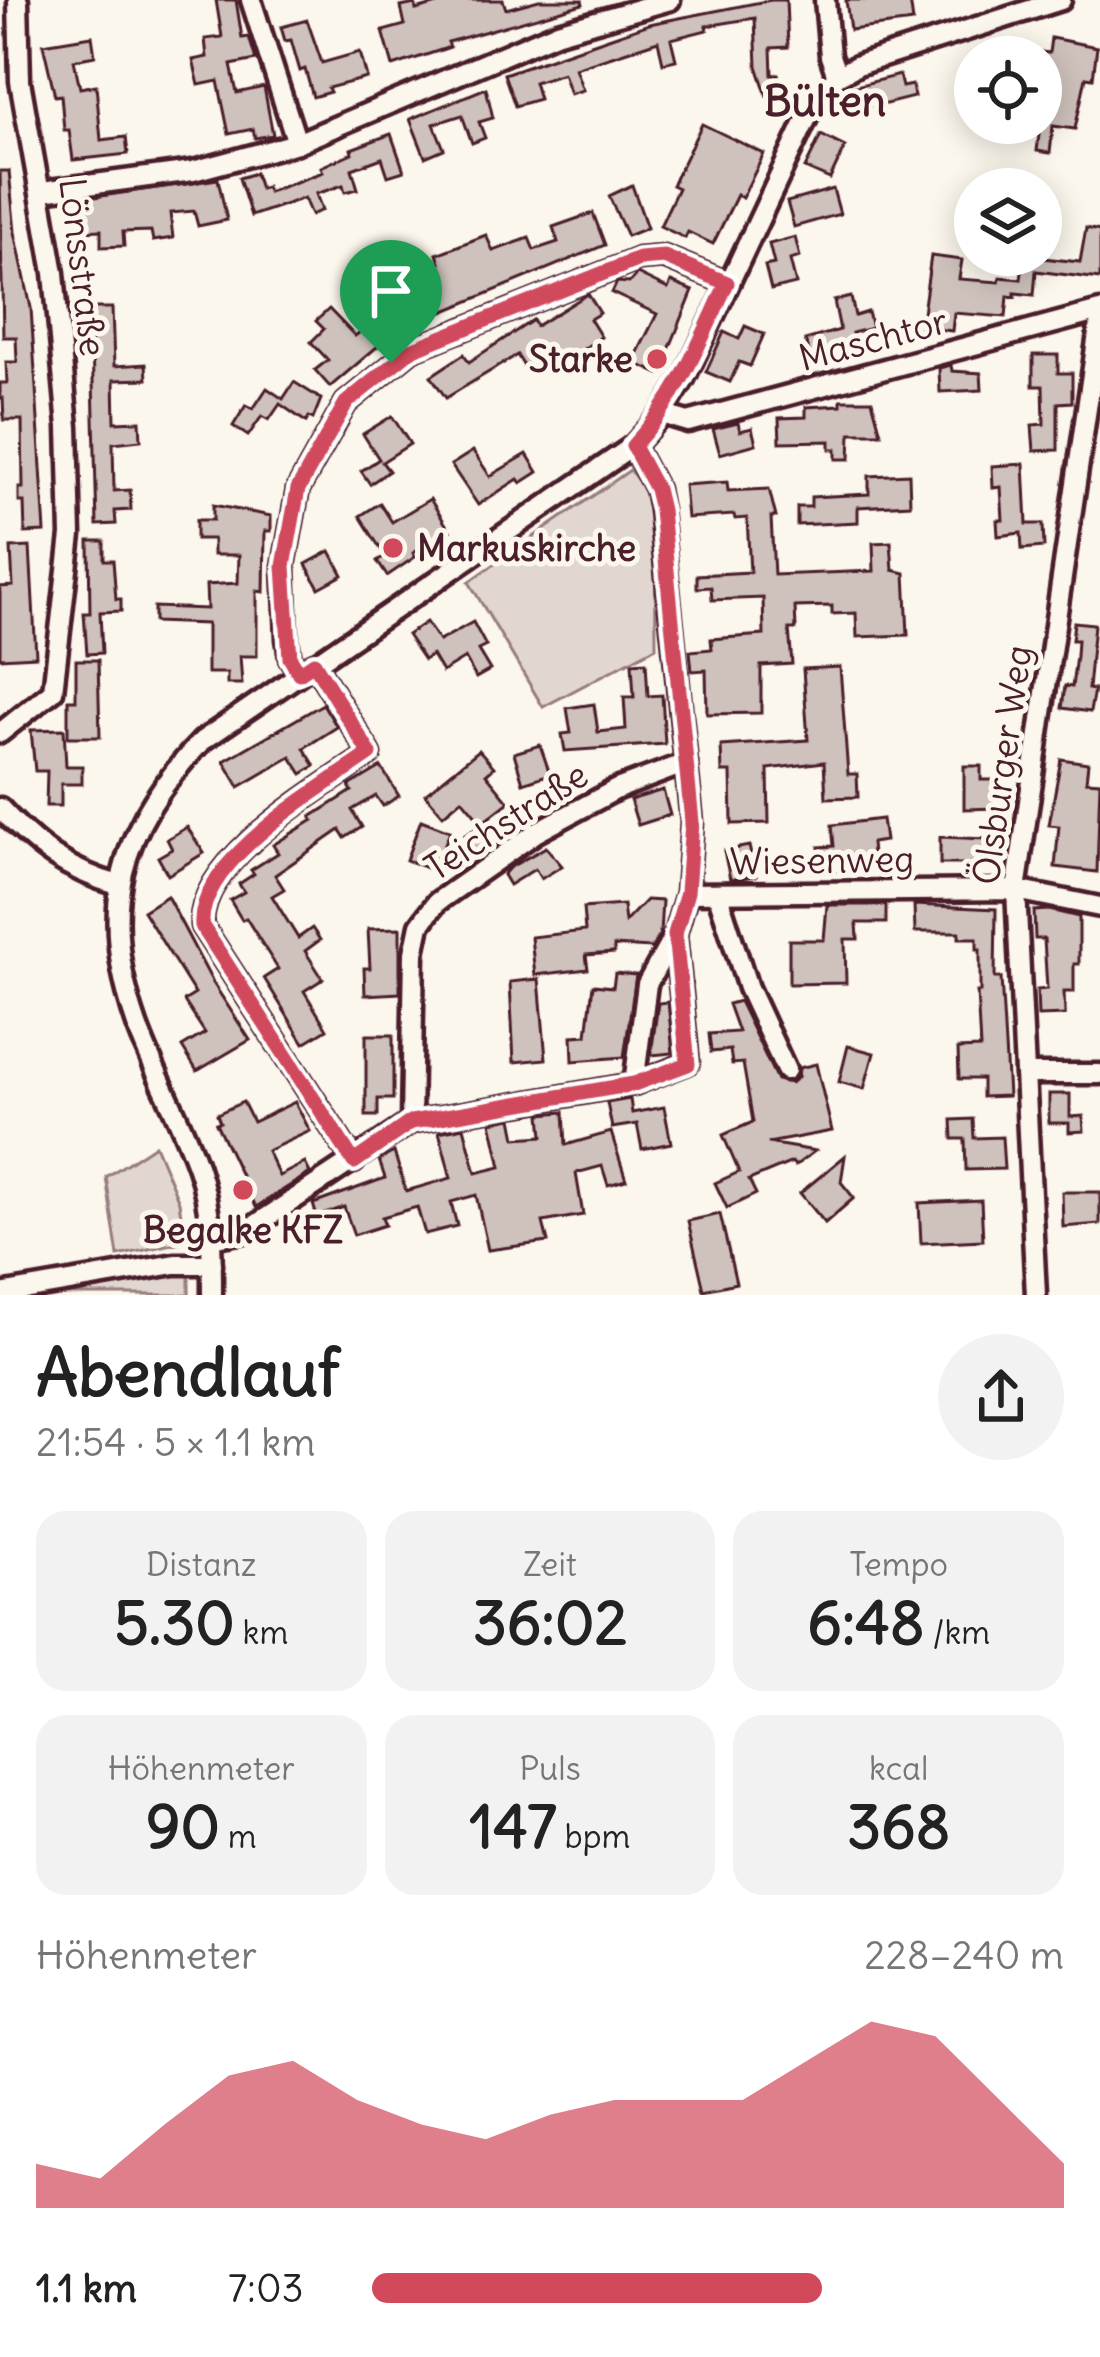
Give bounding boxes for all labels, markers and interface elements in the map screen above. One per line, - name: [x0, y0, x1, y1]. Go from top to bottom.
- map controls: [954, 36, 1062, 276]
- button: locate: [954, 36, 1062, 144]
- district label: Bülten: [764, 75, 886, 127]
- button: layers: [954, 168, 1062, 276]
- street label: Lönsstraße: [49, 176, 116, 359]
- pin: [340, 240, 442, 363]
- icon: arrive: [358, 258, 424, 324]
- street label: Maschtor: [794, 298, 953, 381]
- place label: Starke: [529, 337, 633, 382]
- marker: Starke: [644, 346, 670, 372]
- place label: Markuskirche: [417, 526, 636, 571]
- marker: Markuskirche: [380, 535, 406, 561]
- street label: Ölsburger Weg: [962, 642, 1042, 888]
- street label: Teichstraße: [416, 752, 596, 891]
- street label: Wiesenweg: [729, 836, 915, 885]
- marker: Begalke KFZ: [230, 1177, 256, 1203]
- place label: Begalke KFZ: [143, 1208, 343, 1253]
- text: Abendlauf: [36, 1331, 340, 1414]
- button: share: [938, 1334, 1064, 1460]
- text: 21:54 · 5 × 1.1 km: [36, 1418, 315, 1467]
- text: Distanz: [146, 1543, 257, 1585]
- text: Zeit: [523, 1543, 577, 1585]
- text: Tempo: [849, 1543, 948, 1585]
- text: 5.30: [114, 1585, 235, 1660]
- text: 36:02: [473, 1585, 627, 1660]
- text: 6:48: [807, 1585, 925, 1660]
- text: km: [235, 1611, 288, 1653]
- text: /km: [925, 1611, 990, 1653]
- text: Höhenmeter: [108, 1747, 295, 1789]
- text: Puls: [519, 1747, 581, 1789]
- text: kcal: [869, 1747, 928, 1789]
- text: 90: [146, 1789, 220, 1864]
- text: 147: [469, 1789, 557, 1864]
- text: 368: [847, 1789, 950, 1864]
- text: m: [220, 1815, 257, 1857]
- text: bpm: [557, 1815, 631, 1857]
- text: Höhenmeter: [36, 1931, 257, 1980]
- text: 228–240 m: [864, 1931, 1064, 1980]
- text: 1.1 km: [36, 2264, 137, 2313]
- text: 7:03: [228, 2264, 304, 2313]

